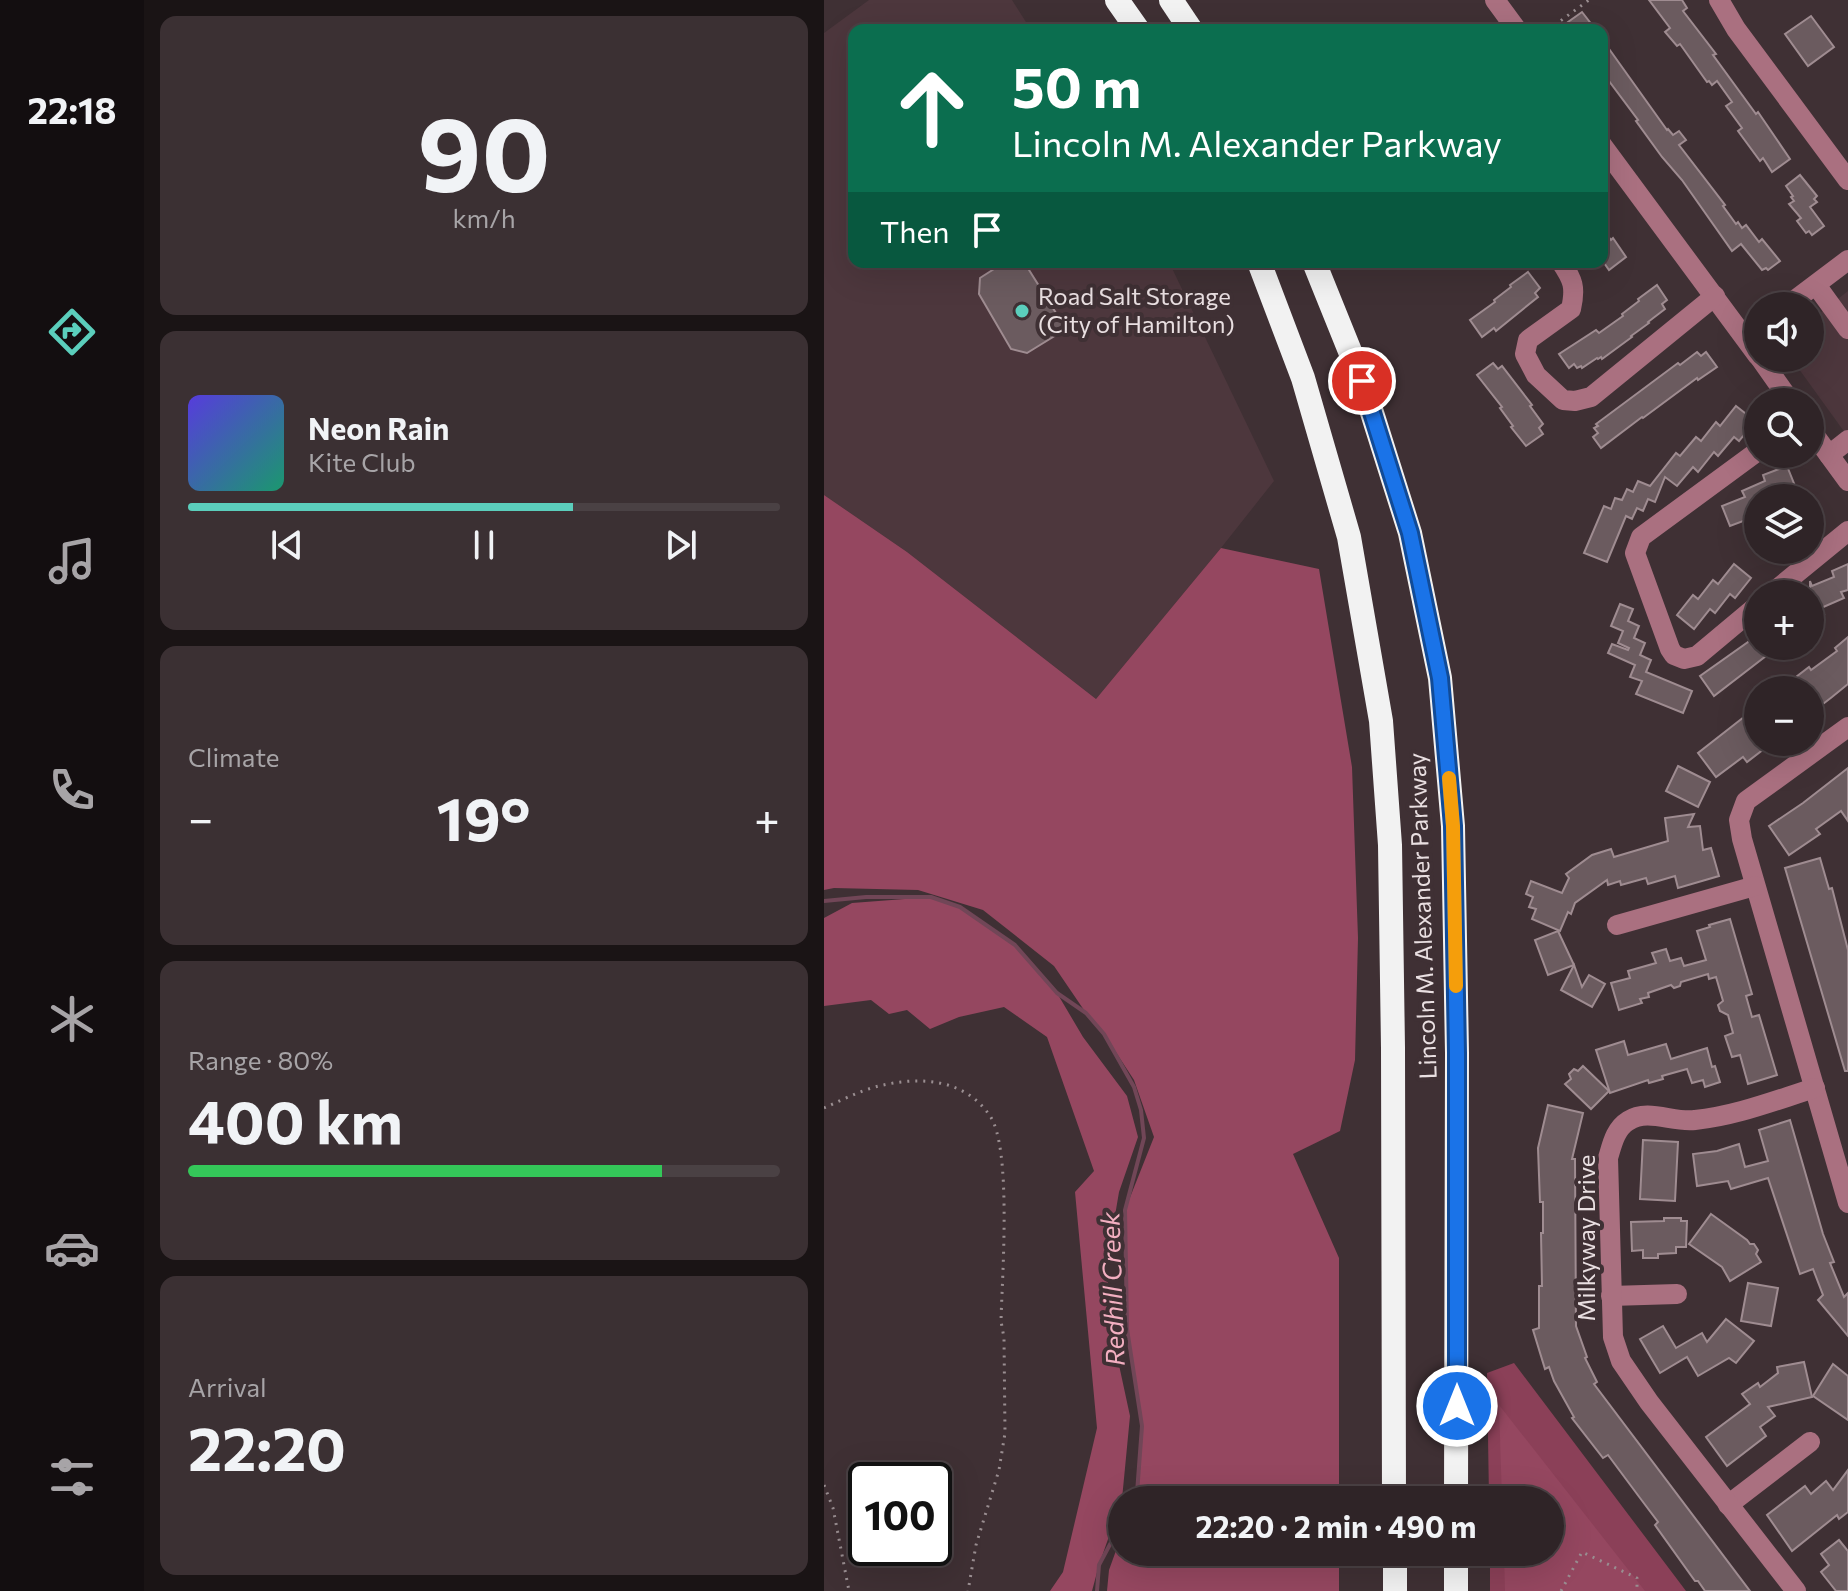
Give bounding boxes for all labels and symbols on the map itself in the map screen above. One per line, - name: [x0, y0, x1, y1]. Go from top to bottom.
- place label: Road Salt Storage (City of Hamilton): [1038, 281, 1235, 338]
- marker: Road Salt Storage (City of Hamilton): [1013, 302, 1031, 320]
- pin: [1328, 347, 1396, 415]
- street label: Lincoln M. Alexander Parkway: [1401, 752, 1442, 1080]
- street label: Milkyway Drive: [1571, 1155, 1600, 1321]
- water label: Redhill Creek: [1093, 1210, 1130, 1367]
- position arrow: [1415, 1364, 1499, 1448]
- speed limit sign: 100: [848, 1462, 952, 1566]

